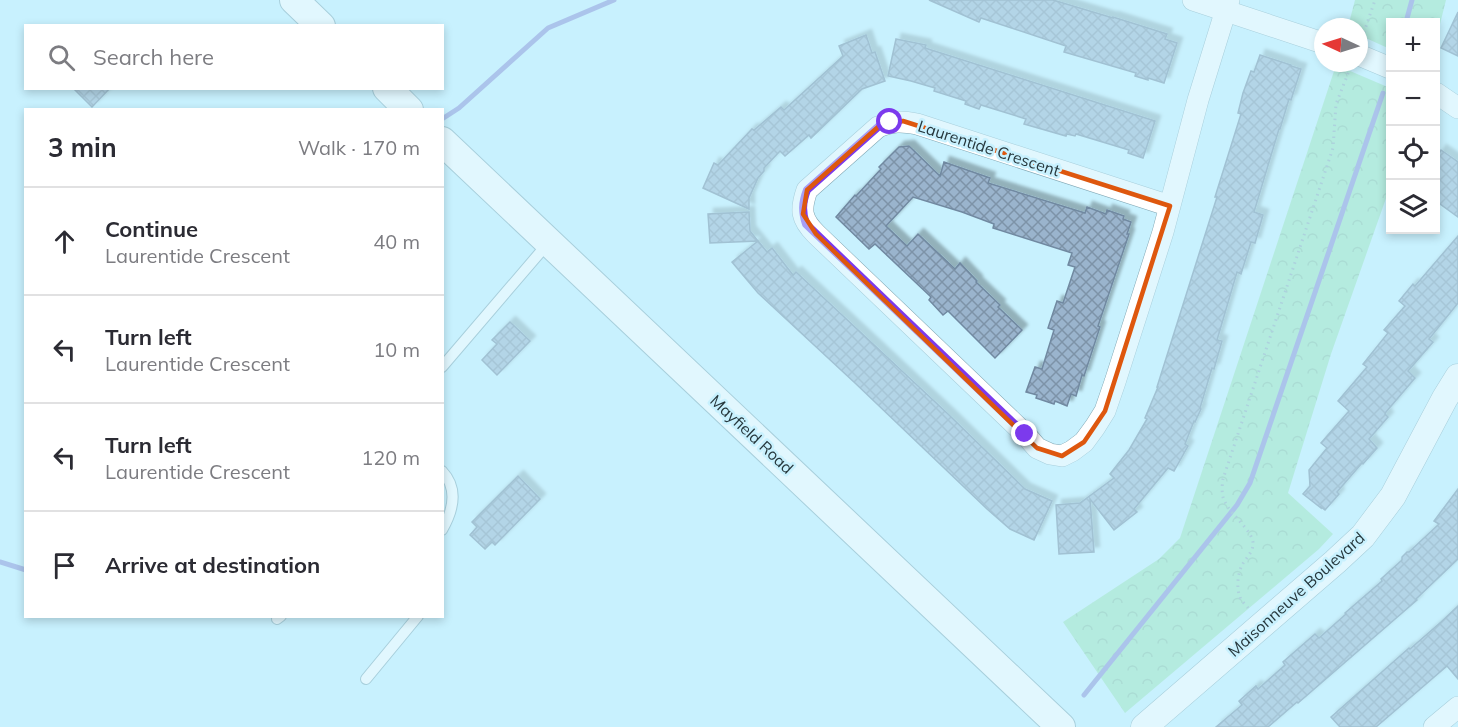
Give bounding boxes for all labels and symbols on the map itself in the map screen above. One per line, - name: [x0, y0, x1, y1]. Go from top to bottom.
- north arrow: [1314, 18, 1368, 72]
- route start: [876, 108, 902, 134]
- street label: Laurentide Crescent: [916, 116, 1063, 180]
- street label: Mayfield Road: [706, 390, 798, 478]
- route end: [1011, 420, 1037, 446]
- street label: Maisonneuve Boulevard: [1224, 527, 1368, 661]

